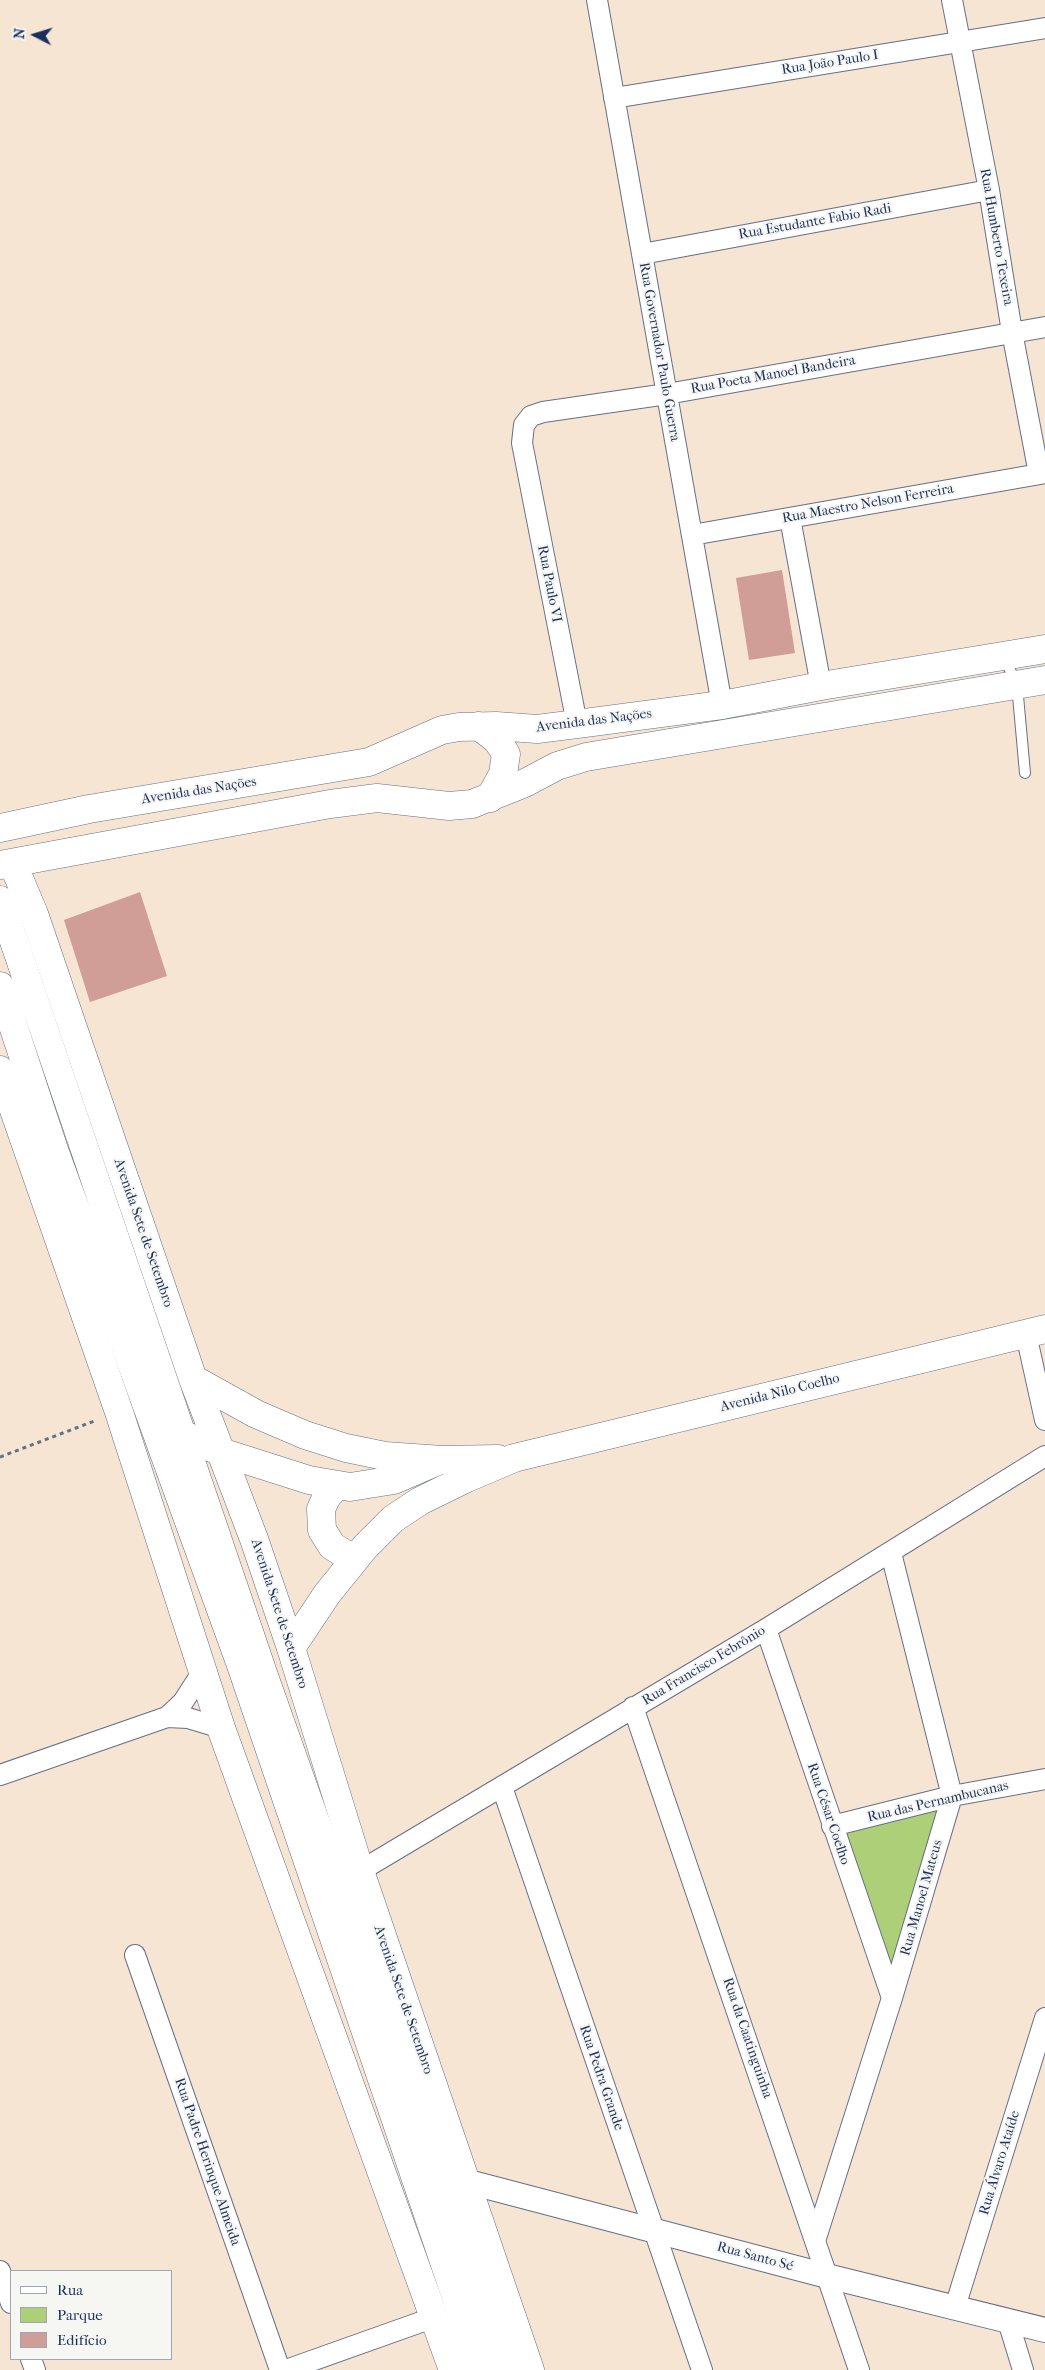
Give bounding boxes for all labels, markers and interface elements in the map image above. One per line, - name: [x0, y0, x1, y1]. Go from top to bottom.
- north arrow: [10, 10, 60, 60]
- text: N: [11, 28, 28, 40]
- street label: Rua João Paulo I: [780, 47, 880, 79]
- street label: Rua Humberto Texeira: [976, 167, 1016, 307]
- street label: Rua Estudante Fabio Radi: [737, 200, 893, 244]
- street label: Rua Governador Paulo Guerra: [635, 261, 683, 443]
- street label: Rua Poeta Manoel Bandeira: [689, 352, 857, 398]
- street label: Rua Maestro Nelson Ferreira: [781, 481, 955, 527]
- street label: Rua Paulo VI: [533, 544, 565, 624]
- street label: Avenida das Nações: [535, 706, 653, 736]
- street label: Avenida das Nações: [140, 774, 258, 808]
- street label: Avenida Sete de Setembro: [110, 1156, 176, 1310]
- street label: Avenida Nilo Coelho: [719, 1370, 841, 1416]
- street label: Avenida Sete de Setembro: [247, 1537, 311, 1691]
- street label: Rua Francisco Febrônio: [639, 1623, 769, 1709]
- street label: Rua César Coelho: [803, 1761, 853, 1867]
- street label: Rua das Pernambucanas: [866, 1778, 1010, 1826]
- street label: Rua Manoel Mateus: [897, 1838, 947, 1958]
- street label: Avenida Sete de Setembro: [370, 1923, 436, 2077]
- street label: Rua da Caatinguinha: [718, 1976, 776, 2100]
- street label: Rua Pedra Grande: [575, 2023, 627, 2133]
- street label: Rua Padre Herinque Almeida: [170, 2076, 244, 2248]
- street label: Rua Álvaro Ataíde: [976, 2109, 1024, 2217]
- street label: Rua Santo Sé: [715, 2239, 795, 2275]
- legend: [10, 2270, 172, 2360]
- text: Rua: [57, 2281, 83, 2299]
- text: Parque: [57, 2306, 103, 2324]
- text: Edifício: [57, 2331, 107, 2349]

